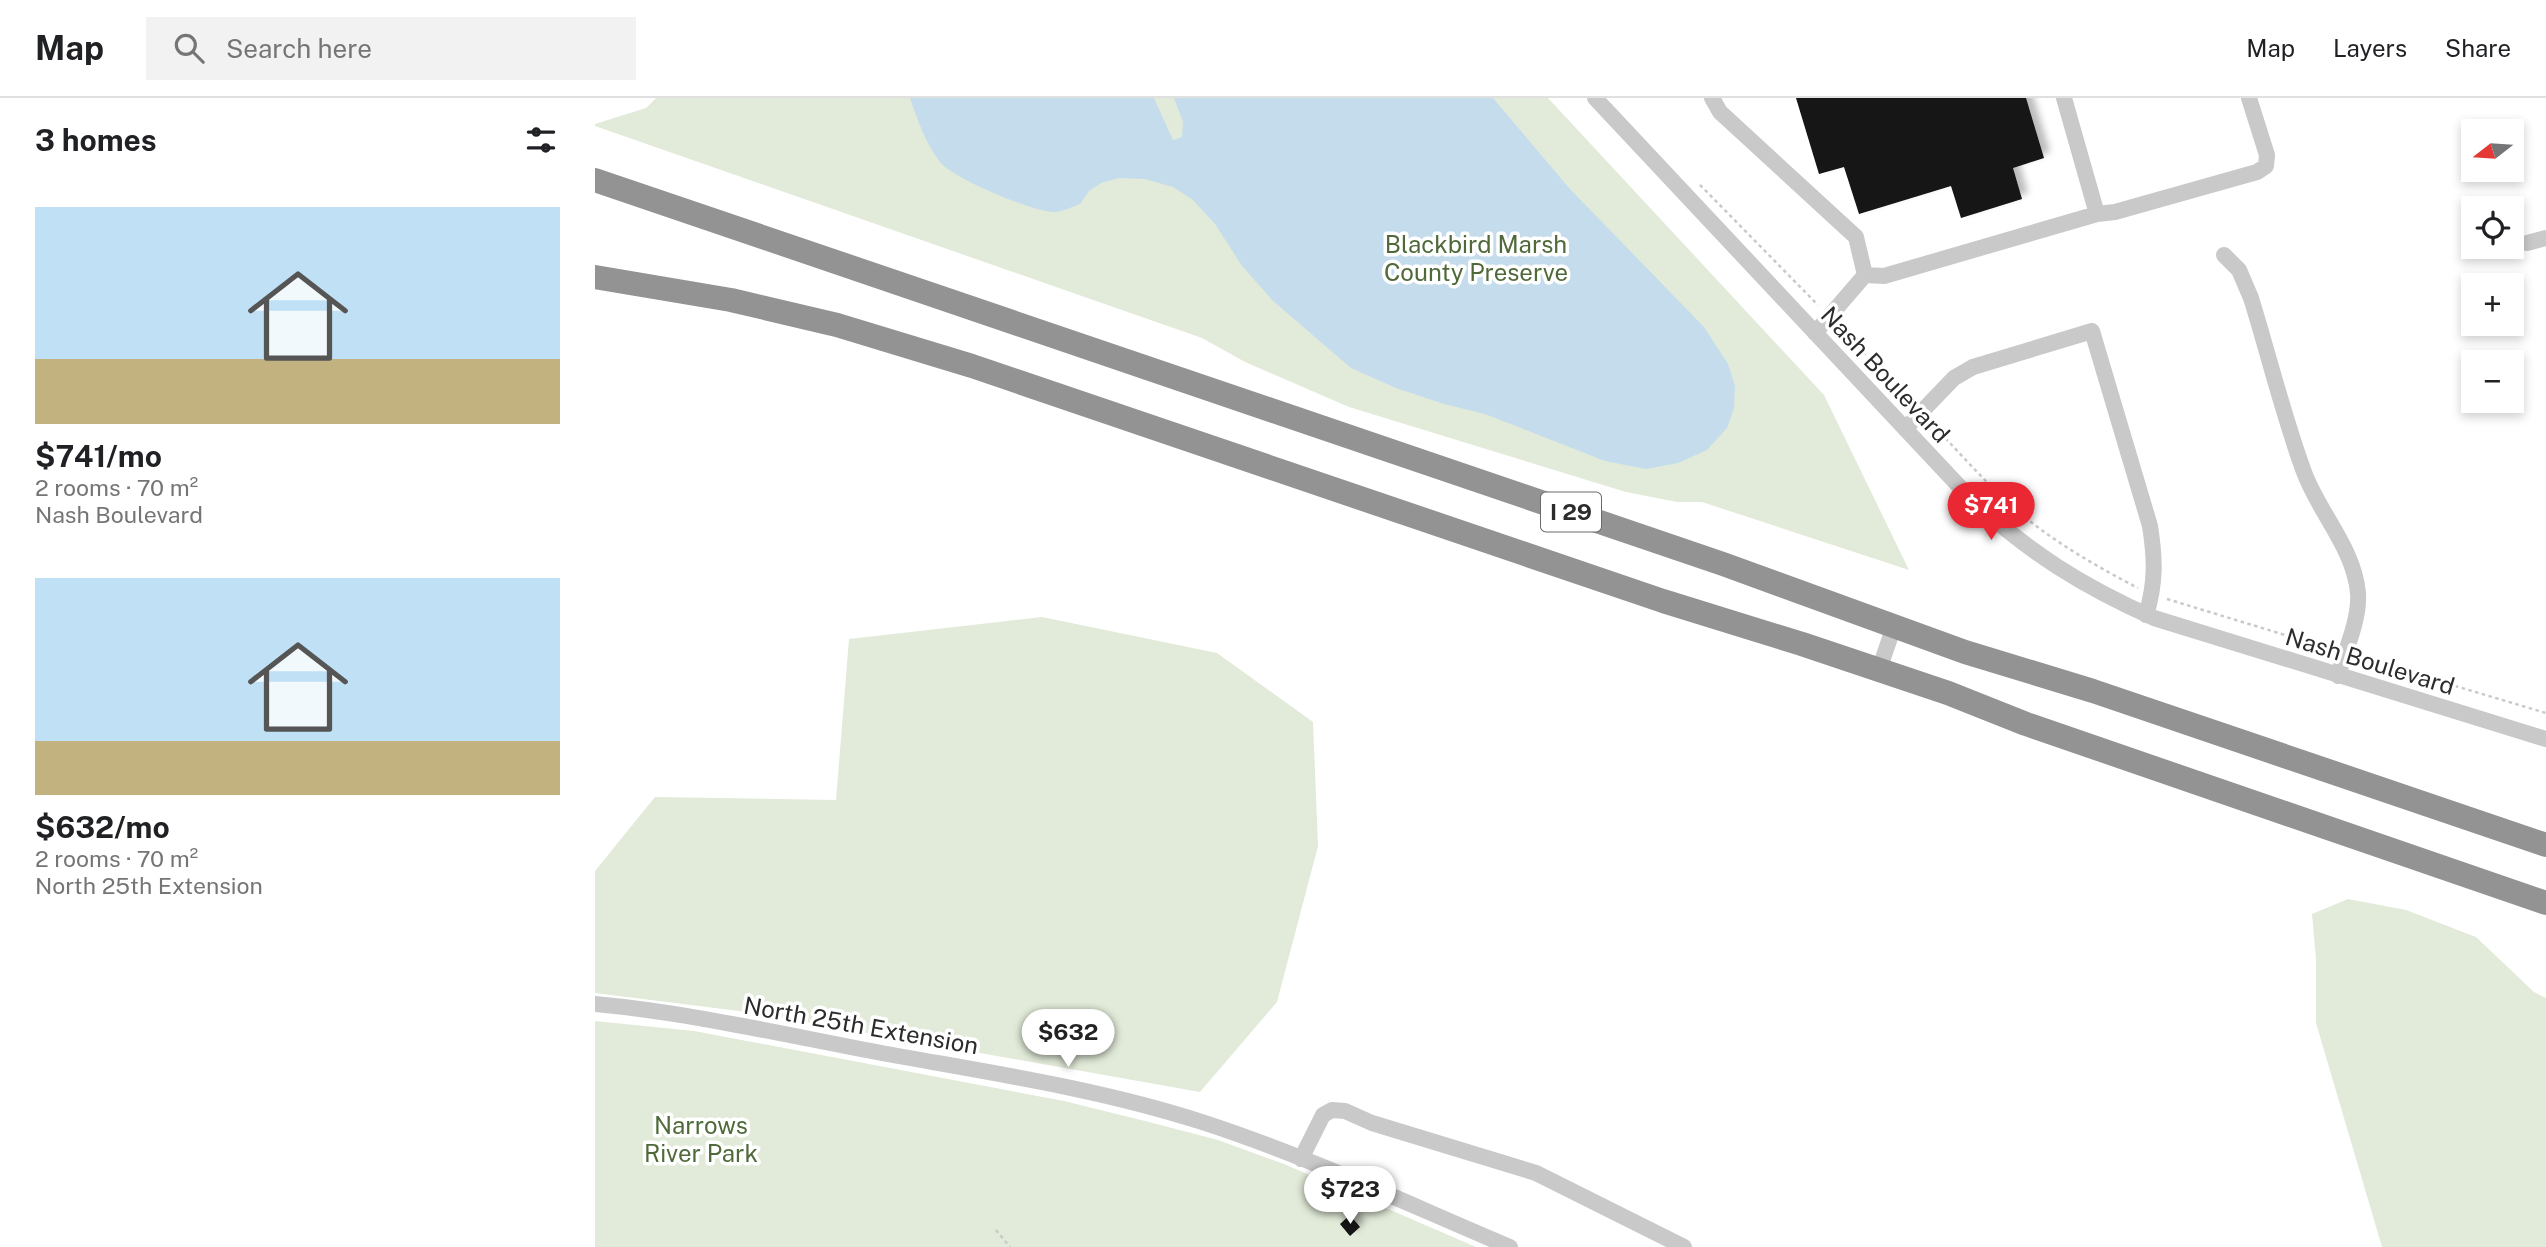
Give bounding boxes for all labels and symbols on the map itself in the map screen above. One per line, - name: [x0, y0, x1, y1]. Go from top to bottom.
- north arrow: [2461, 119, 2523, 182]
- park label: Blackbird Marsh County Preserve: [1384, 230, 1568, 286]
- street label: Nash Boulevard: [1816, 301, 1956, 448]
- pin: $741: [1950, 482, 2032, 542]
- road number: I 29: [1541, 492, 1601, 532]
- street label: Nash Boulevard: [2282, 622, 2458, 700]
- street label: North 25th Extension: [742, 991, 981, 1059]
- pin: $632: [1027, 1010, 1109, 1069]
- park label: Narrows River Park: [644, 1111, 758, 1167]
- pin: $723: [1309, 1166, 1391, 1226]

